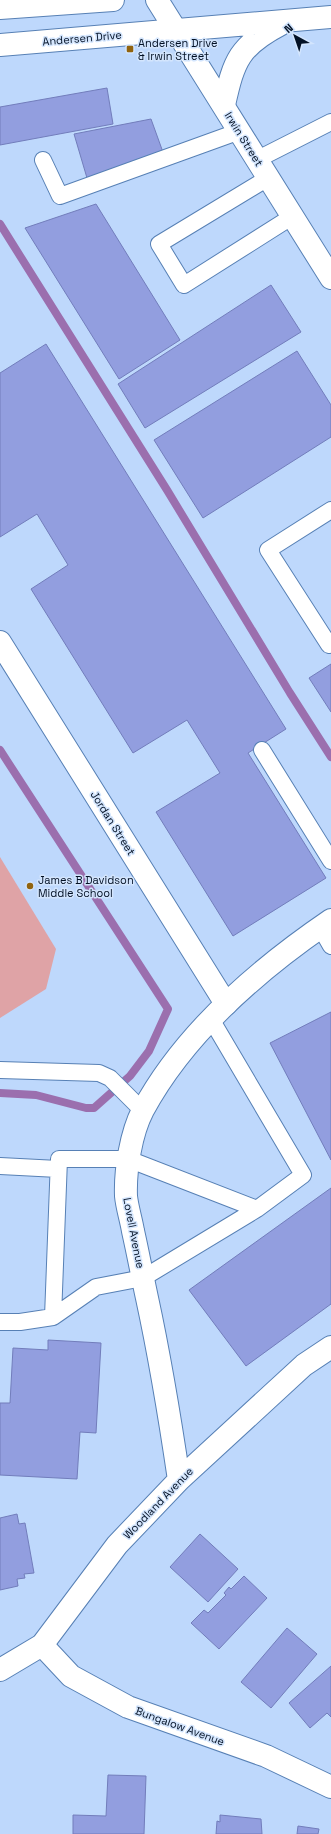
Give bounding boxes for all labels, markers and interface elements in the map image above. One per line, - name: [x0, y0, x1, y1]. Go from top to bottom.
- north arrow: [275, 16, 315, 56]
- text: N: [281, 21, 296, 36]
- street label: Andersen Drive: [42, 28, 122, 48]
- place label: Andersen Drive & Irwin Street: [138, 36, 218, 63]
- marker: Andersen Drive & Irwin Street: [125, 44, 135, 54]
- street label: Irwin Street: [222, 109, 266, 169]
- street label: Jordan Street: [88, 788, 138, 858]
- place label: James B Davidson Middle School: [38, 873, 134, 900]
- marker: James B Davidson Middle School: [25, 881, 35, 891]
- street label: Lovell Avenue: [120, 1196, 148, 1270]
- street label: Woodland Avenue: [120, 1464, 196, 1542]
- street label: Bungalow Avenue: [134, 1703, 226, 1749]

